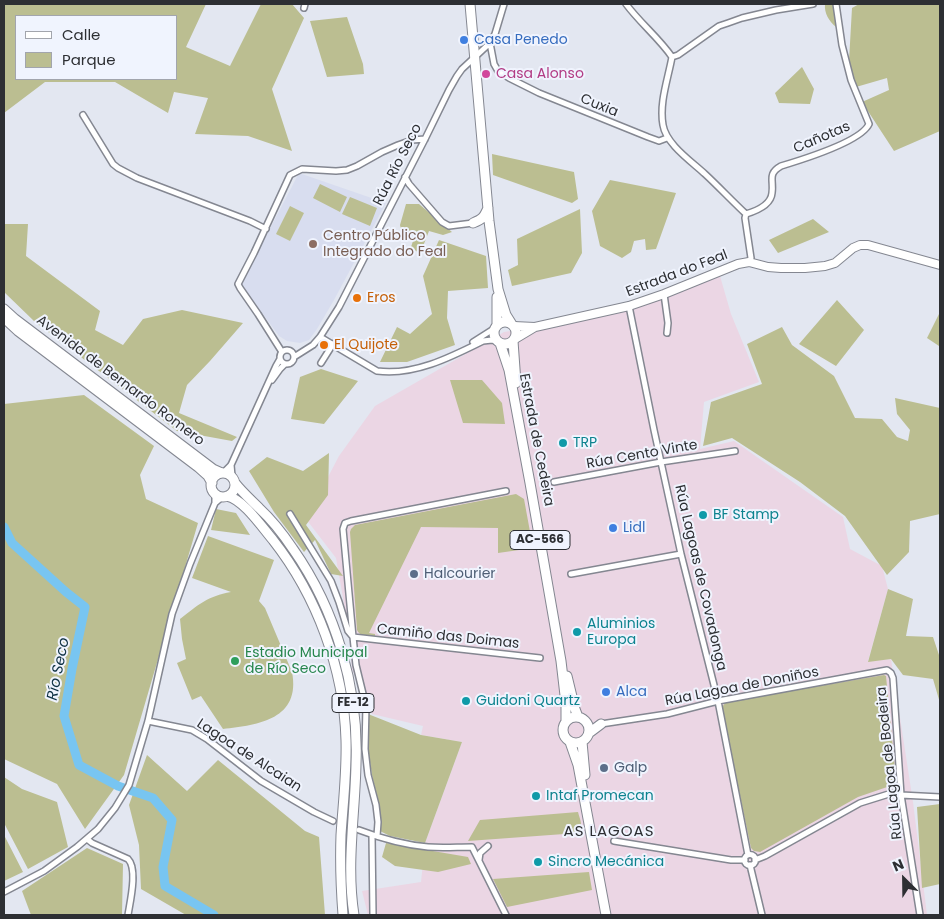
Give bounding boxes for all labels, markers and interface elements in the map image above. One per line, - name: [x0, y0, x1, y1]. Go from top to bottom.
- legend: [15, 15, 178, 80]
- text: Calle: [62, 24, 100, 45]
- place label: Casa Penedo: [474, 32, 568, 48]
- marker: Casa Penedo: [458, 34, 470, 46]
- text: Parque: [62, 49, 115, 70]
- place label: Casa Alonso: [496, 66, 584, 82]
- marker: Casa Alonso: [480, 68, 492, 80]
- street label: Cuxia: [578, 91, 620, 121]
- street label: Cañotas: [791, 119, 853, 157]
- street label: Rúa Río Seco: [370, 121, 426, 209]
- place label: Centro Público Integrado do Feal: [323, 228, 446, 260]
- marker: Centro Público Integrado do Feal: [307, 238, 319, 250]
- street label: Estrada do Feal: [624, 247, 730, 301]
- place label: Eros: [367, 290, 396, 306]
- marker: Eros: [351, 292, 363, 304]
- street label: Avenida de Bernardo Romero: [33, 312, 207, 450]
- place label: El Quijote: [334, 337, 398, 353]
- marker: El Quijote: [318, 339, 330, 351]
- street label: Estrada de Cedeira: [515, 372, 557, 508]
- place label: TRP: [573, 435, 597, 451]
- marker: TRP: [557, 437, 569, 449]
- street label: Rúa Cento Vinte: [585, 437, 699, 473]
- street label: Rúa Lagoas de Covadonga: [670, 483, 730, 673]
- place label: BF Stamp: [713, 507, 779, 523]
- marker: BF Stamp: [697, 509, 709, 521]
- place label: Lidl: [623, 520, 645, 536]
- marker: Lidl: [607, 522, 619, 534]
- road number: AC-566: [510, 530, 570, 550]
- place label: Halcourier: [424, 566, 496, 582]
- marker: Halcourier: [408, 568, 420, 580]
- place label: Aluminios Europa: [587, 616, 655, 648]
- street label: Camiño das Doimas: [376, 621, 520, 653]
- marker: Aluminios Europa: [571, 626, 583, 638]
- water label: Río Seco: [44, 636, 74, 702]
- place label: Estadio Municipal de Río Seco: [245, 645, 367, 678]
- marker: Estadio Municipal de Río Seco: [229, 655, 241, 667]
- street label: Rúa Lagoa de Doniños: [664, 664, 820, 710]
- place label: Alca: [616, 684, 647, 700]
- marker: Alca: [600, 686, 612, 698]
- street label: Rúa Lagoa de Bodeira: [874, 686, 906, 840]
- place label: Guidoni Quartz: [476, 693, 580, 709]
- road number: FE-12: [332, 694, 374, 712]
- marker: Guidoni Quartz: [460, 695, 472, 707]
- street label: Lagoa de Alcaian: [193, 716, 305, 796]
- place label: Galp: [614, 760, 647, 776]
- marker: Galp: [598, 762, 610, 774]
- place label: Intaf Promecan: [546, 788, 654, 804]
- marker: Intaf Promecan: [530, 790, 542, 802]
- district label: AS LAGOAS: [562, 823, 656, 841]
- place label: Sincro Mecánica: [548, 854, 664, 870]
- north arrow: [879, 854, 929, 904]
- text: N: [889, 854, 907, 876]
- marker: Sincro Mecánica: [532, 856, 544, 868]

